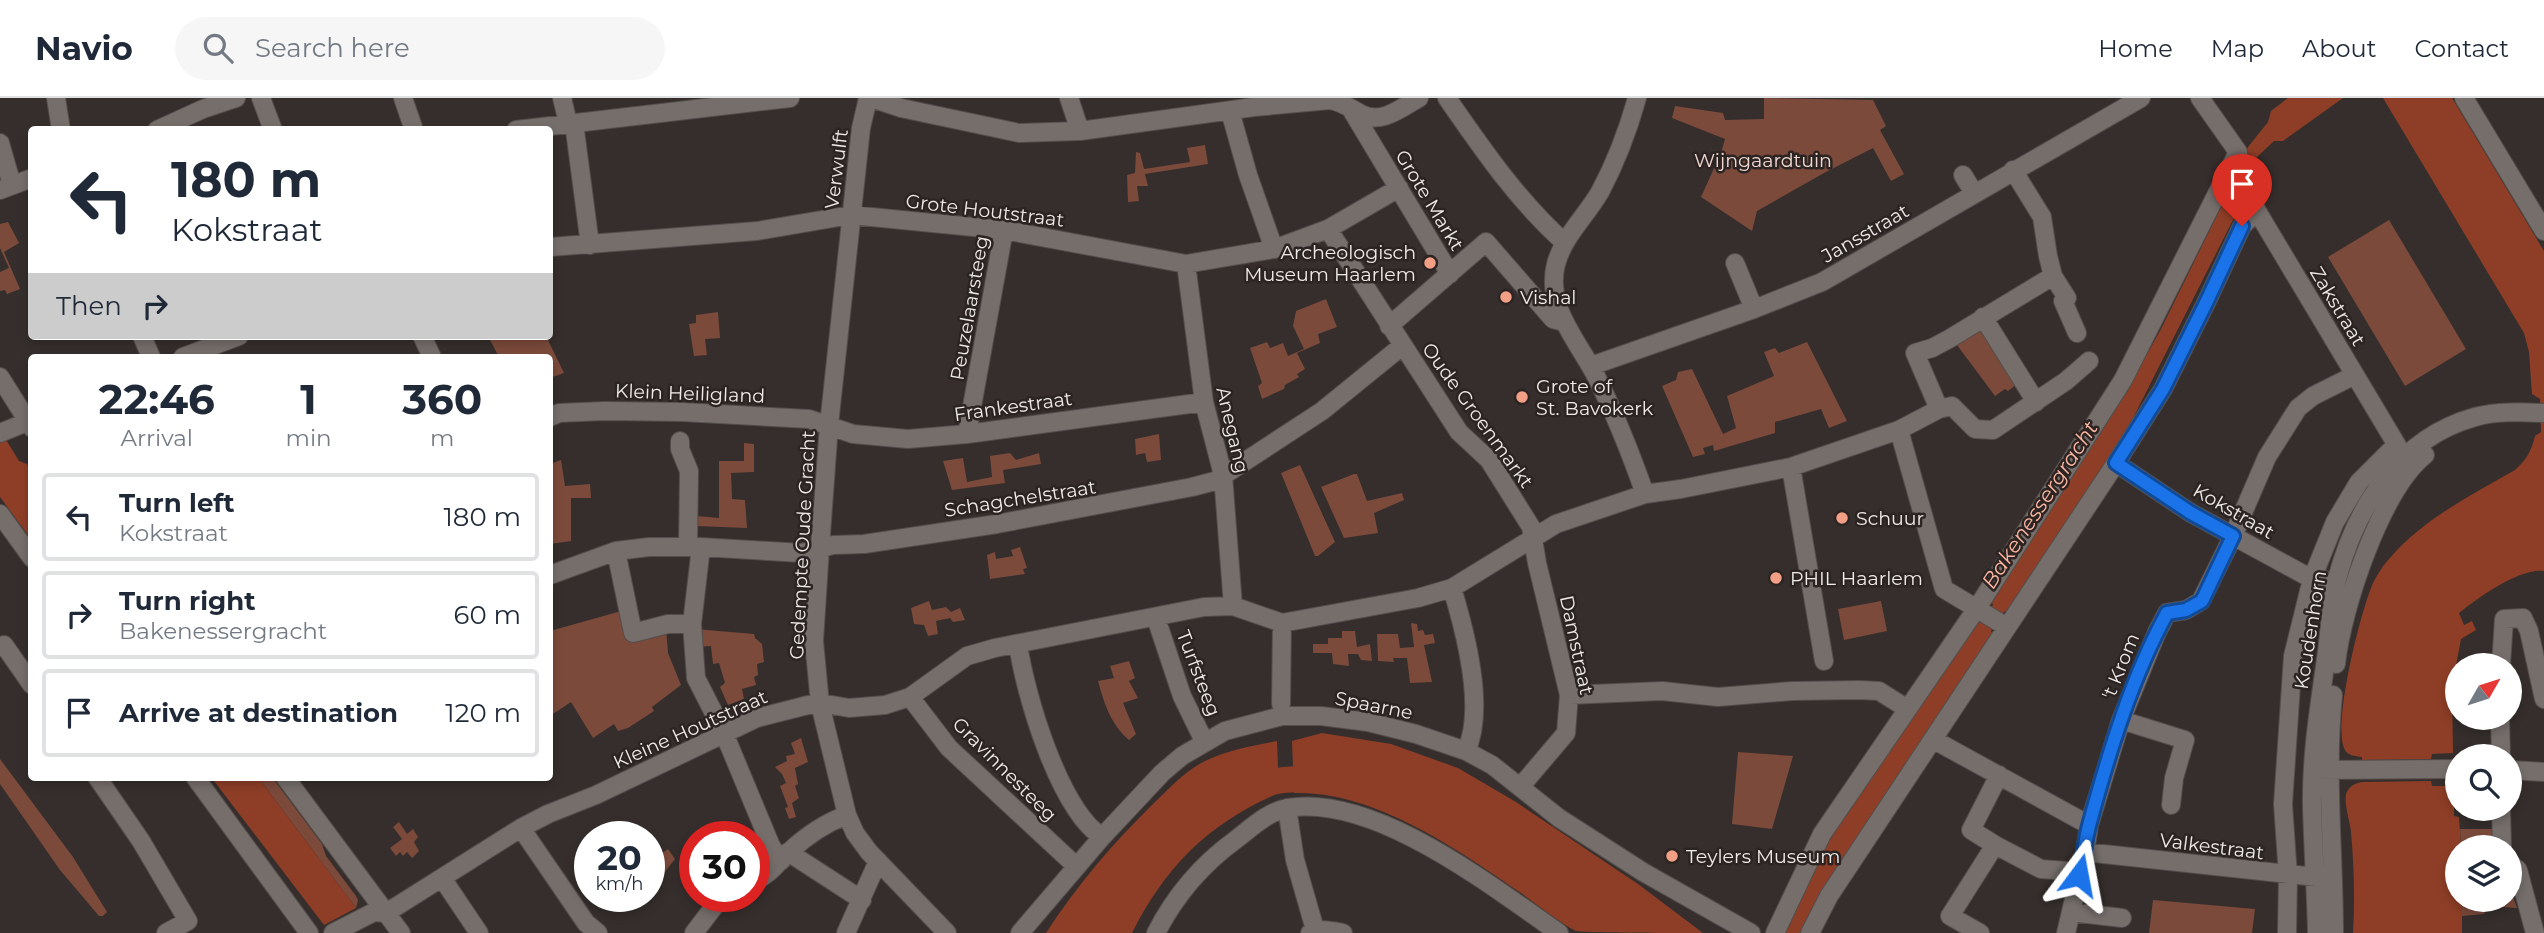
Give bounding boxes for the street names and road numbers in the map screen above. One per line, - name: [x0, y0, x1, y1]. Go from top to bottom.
- street label: Verwulft: [820, 128, 853, 210]
- street label: Grote Markt: [1390, 146, 1469, 255]
- street label: Grote Houtstraat: [904, 189, 1066, 232]
- street label: Jansstraat: [1817, 199, 1913, 268]
- street label: Peuzelaarsteeg: [945, 234, 994, 382]
- street label: Zakstraat: [2305, 262, 2370, 350]
- street label: Oude Groenmarkt: [1417, 338, 1538, 493]
- street label: Klein Heiligland: [614, 379, 766, 408]
- street label: Anegang: [1211, 385, 1254, 476]
- street label: Frankestraat: [952, 387, 1074, 426]
- street label: Gedempte Oude Gracht: [785, 430, 820, 660]
- street label: Schagchelstraat: [943, 475, 1098, 522]
- street label: Kokstraat: [2189, 479, 2279, 544]
- street label: Koudenhorn: [2290, 569, 2331, 691]
- street label: Damstraat: [1555, 593, 1598, 697]
- street label: Turfsteeg: [1172, 627, 1225, 719]
- street label: 't Krom: [2097, 630, 2144, 703]
- street label: Kleine Houtstraat: [610, 685, 771, 774]
- street label: Spaarne: [1333, 687, 1415, 724]
- street label: Gravinnesteeg: [948, 713, 1061, 826]
- street label: Valkestraat: [2158, 829, 2266, 864]

